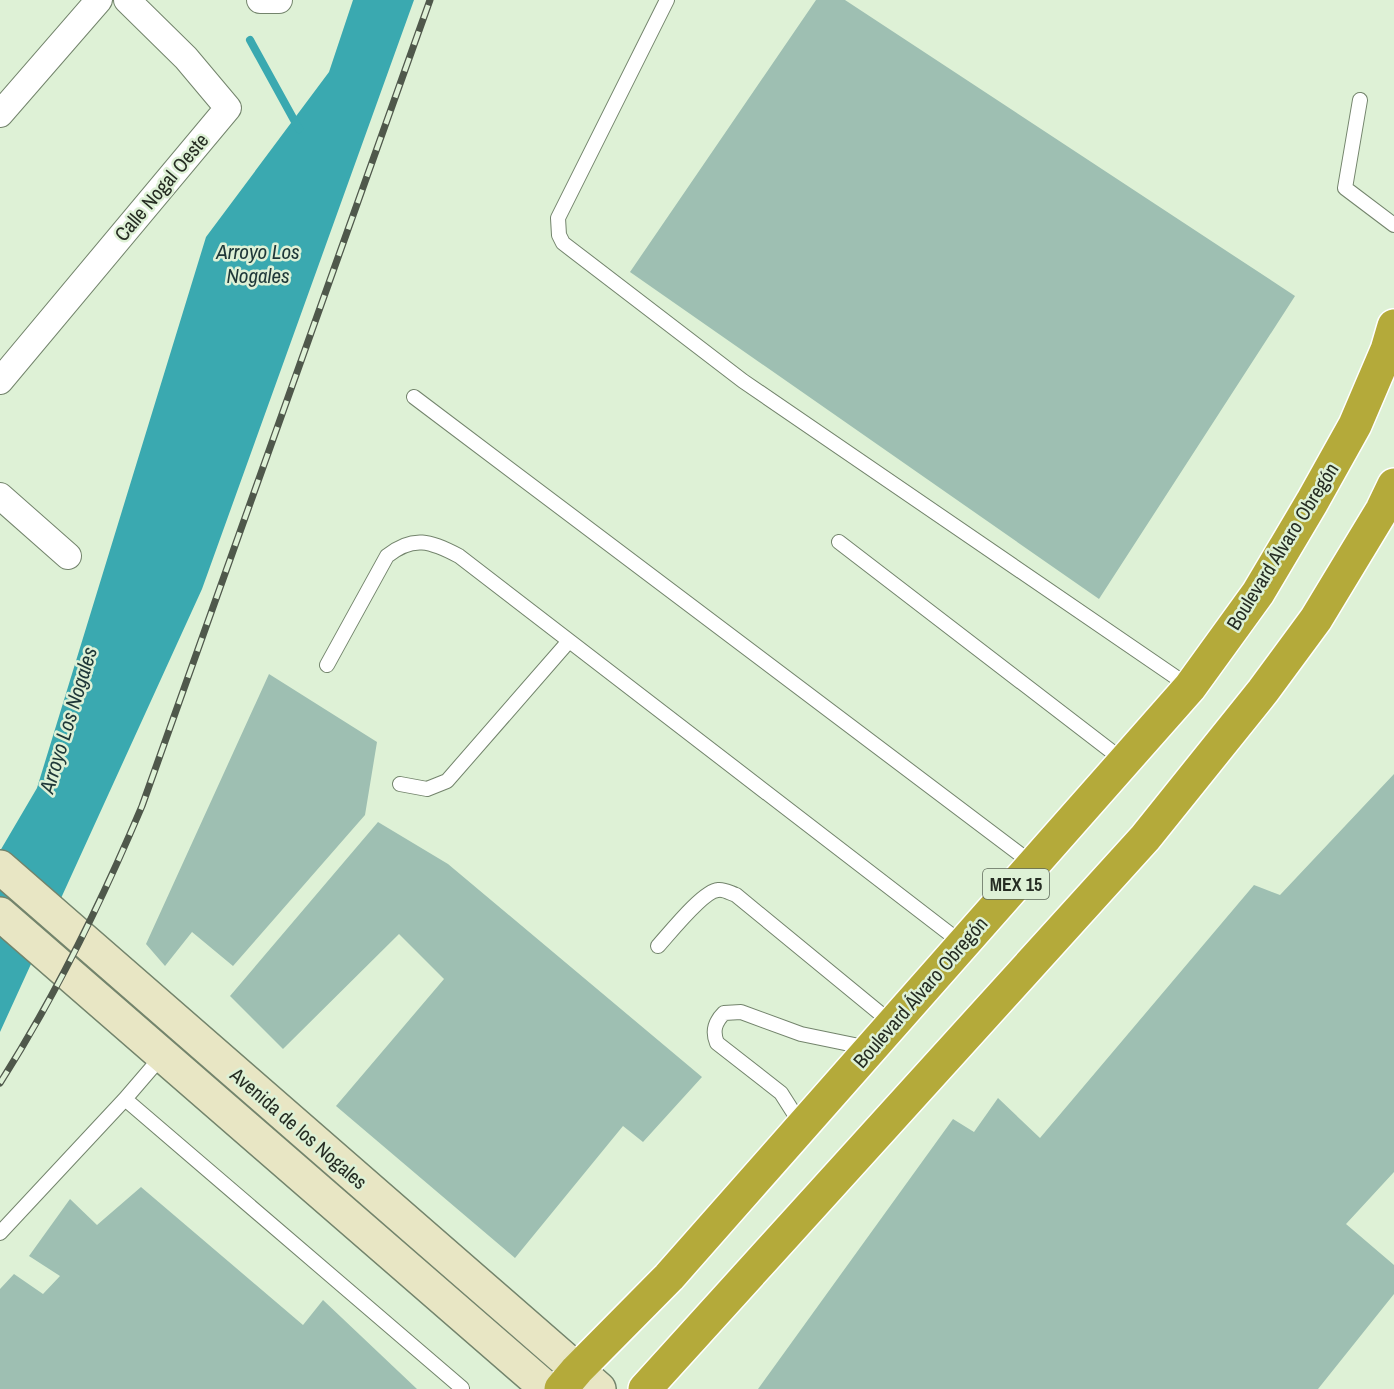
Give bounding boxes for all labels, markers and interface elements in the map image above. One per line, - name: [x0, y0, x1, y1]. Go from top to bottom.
- street label: Calle Nogal Oeste: [108, 127, 214, 247]
- water label: Arroyo Los Nogales: [215, 237, 300, 290]
- street label: Boulevard Álvaro Obregón: [1220, 457, 1344, 635]
- water label: Arroyo Los Nogales: [32, 643, 104, 798]
- road number: MEX 15: [983, 869, 1049, 899]
- street label: Boulevard Álvaro Obregón: [847, 911, 993, 1073]
- street label: Avenida de los Nogales: [224, 1060, 373, 1195]

